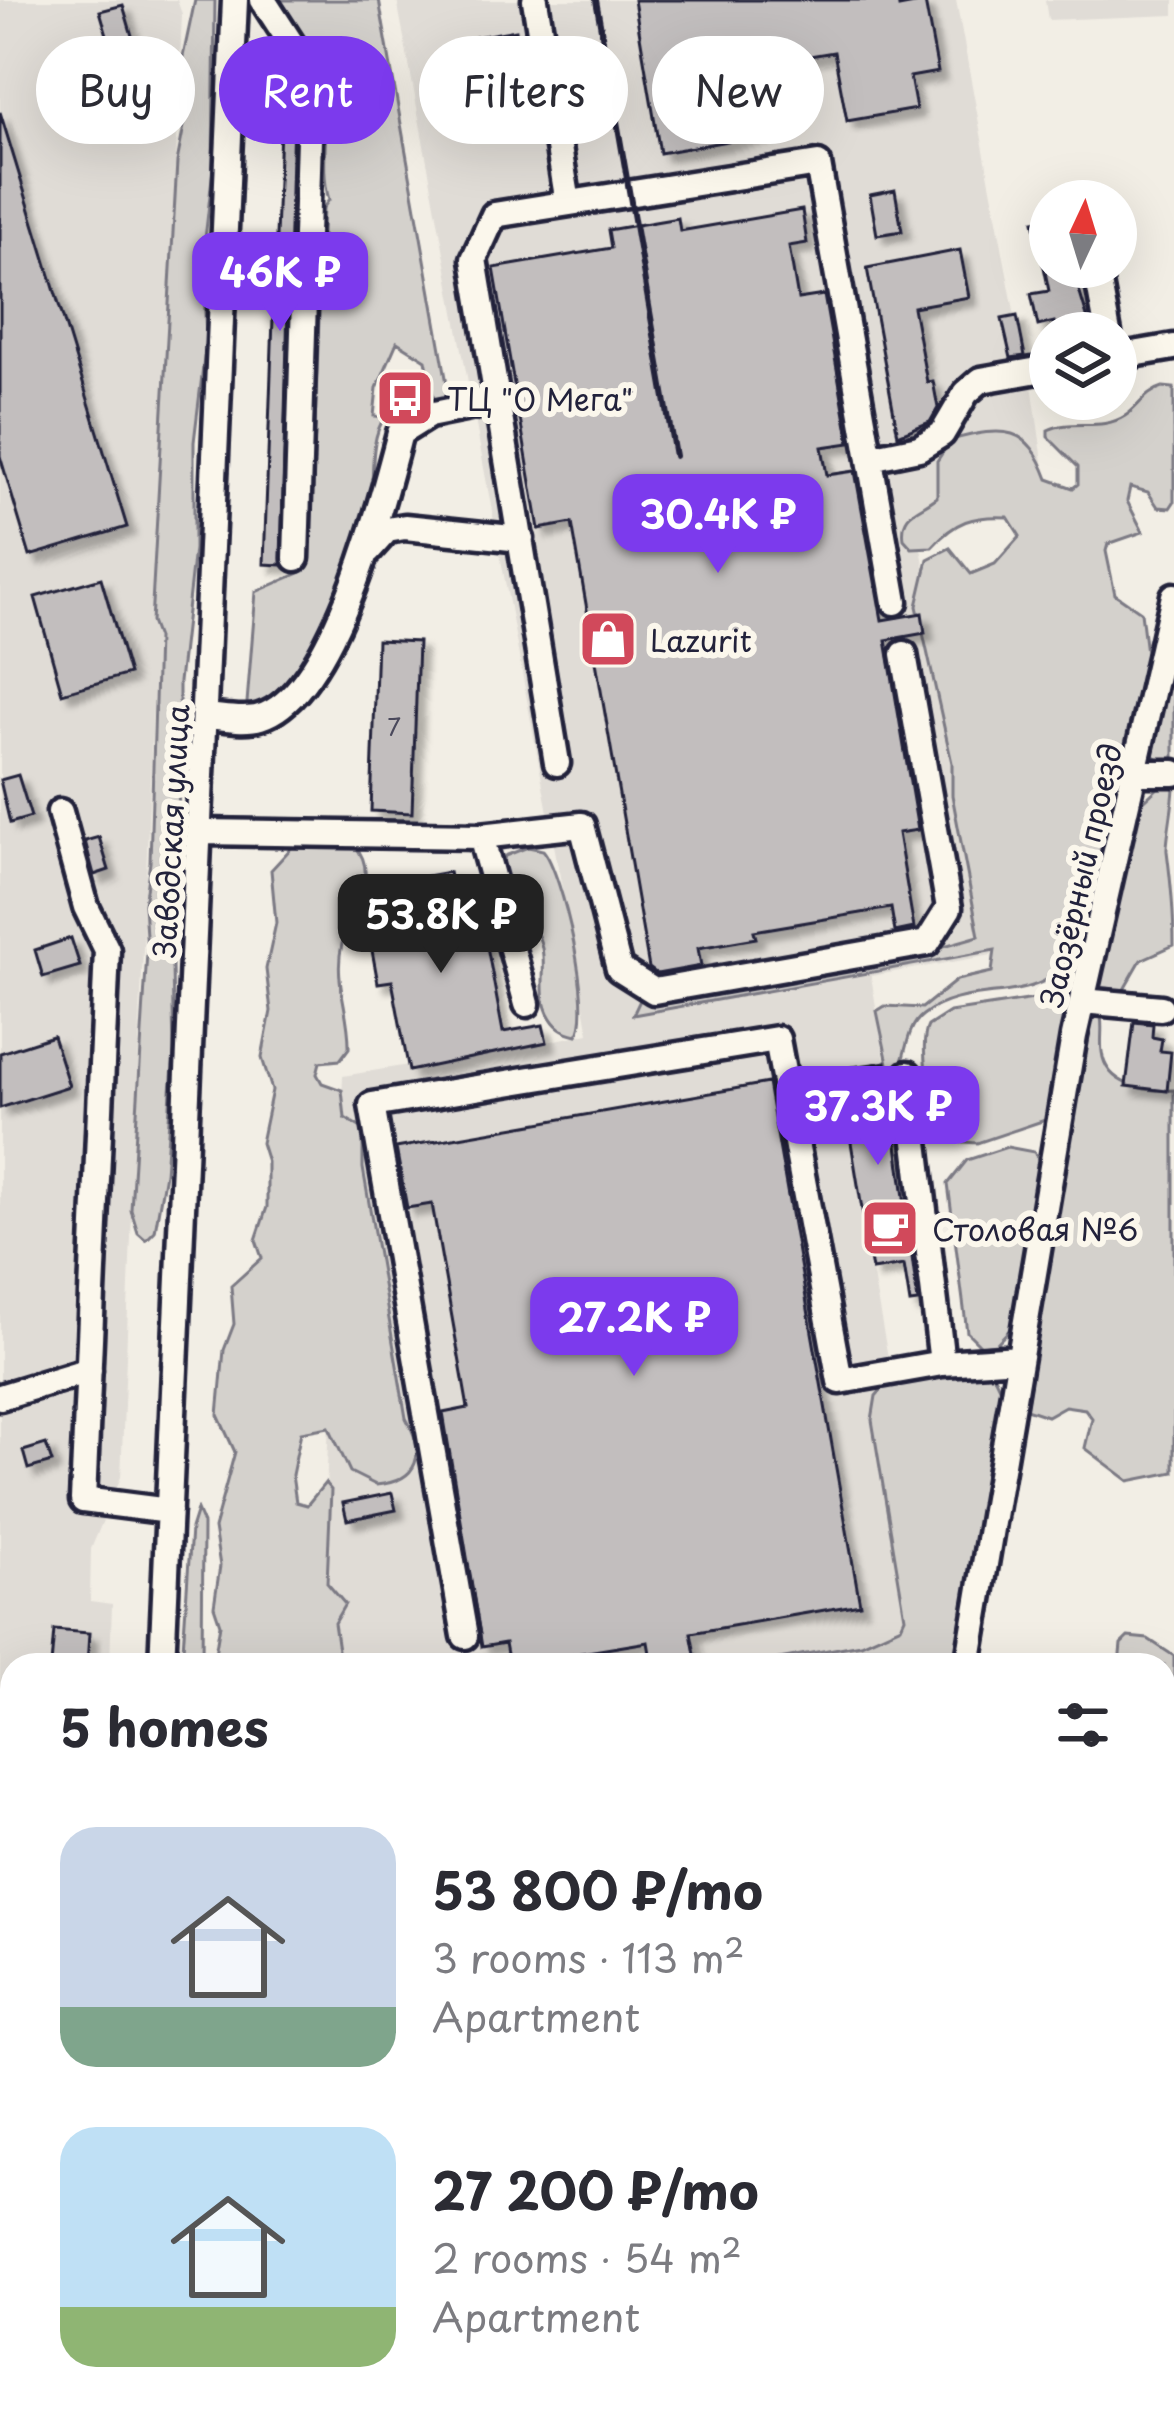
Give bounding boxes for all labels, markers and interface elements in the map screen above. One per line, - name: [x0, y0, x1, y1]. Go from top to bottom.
- chip: Buy: [36, 36, 195, 144]
- chip: Rent: [219, 36, 395, 144]
- chip: Filters: [419, 36, 628, 144]
- chip: New: [652, 36, 824, 144]
- north arrow: [1029, 180, 1137, 288]
- map controls: [1029, 180, 1137, 420]
- pin: 46K ₽: [196, 232, 364, 334]
- text: 46K ₽: [219, 241, 341, 300]
- button: layers: [1029, 312, 1137, 420]
- bus stop icon: ТЦ "О Мега": [374, 367, 436, 429]
- place label: ТЦ "О Мега": [447, 376, 633, 421]
- pin: 30.4K ₽: [607, 474, 829, 576]
- text: 30.4K ₽: [639, 483, 797, 542]
- shop icon: Lazurit: [577, 608, 639, 670]
- place label: Lazurit: [650, 617, 752, 662]
- street label: Заводская улица: [141, 703, 199, 959]
- house number: 7: [387, 708, 401, 744]
- street label: Заозёрный проезд: [1028, 739, 1132, 1011]
- pin: 53.8K ₽: [330, 874, 552, 976]
- text: 53.8K ₽: [365, 883, 517, 942]
- pin: 37.3K ₽: [767, 1066, 989, 1168]
- text: 37.3K ₽: [803, 1075, 953, 1134]
- cafe icon: Столовая №6: [859, 1197, 921, 1259]
- place label: Столовая №6: [932, 1206, 1138, 1251]
- pin: 27.2K ₽: [523, 1277, 745, 1379]
- text: 27.2K ₽: [557, 1286, 711, 1345]
- text: 5 homes: [60, 1687, 269, 1764]
- icon: filters: [1050, 1692, 1116, 1758]
- text: 53 800 ₽/mo: [432, 1850, 763, 1927]
- icon: home: [156, 1875, 300, 2019]
- text: 3 rooms · 113 m²: [432, 1927, 745, 1986]
- text: Apartment: [432, 1986, 640, 2045]
- text: 27 200 ₽/mo: [432, 2150, 759, 2227]
- icon: home: [156, 2175, 300, 2319]
- text: 2 rooms · 54 m²: [432, 2227, 742, 2286]
- text: Apartment: [432, 2286, 640, 2345]

